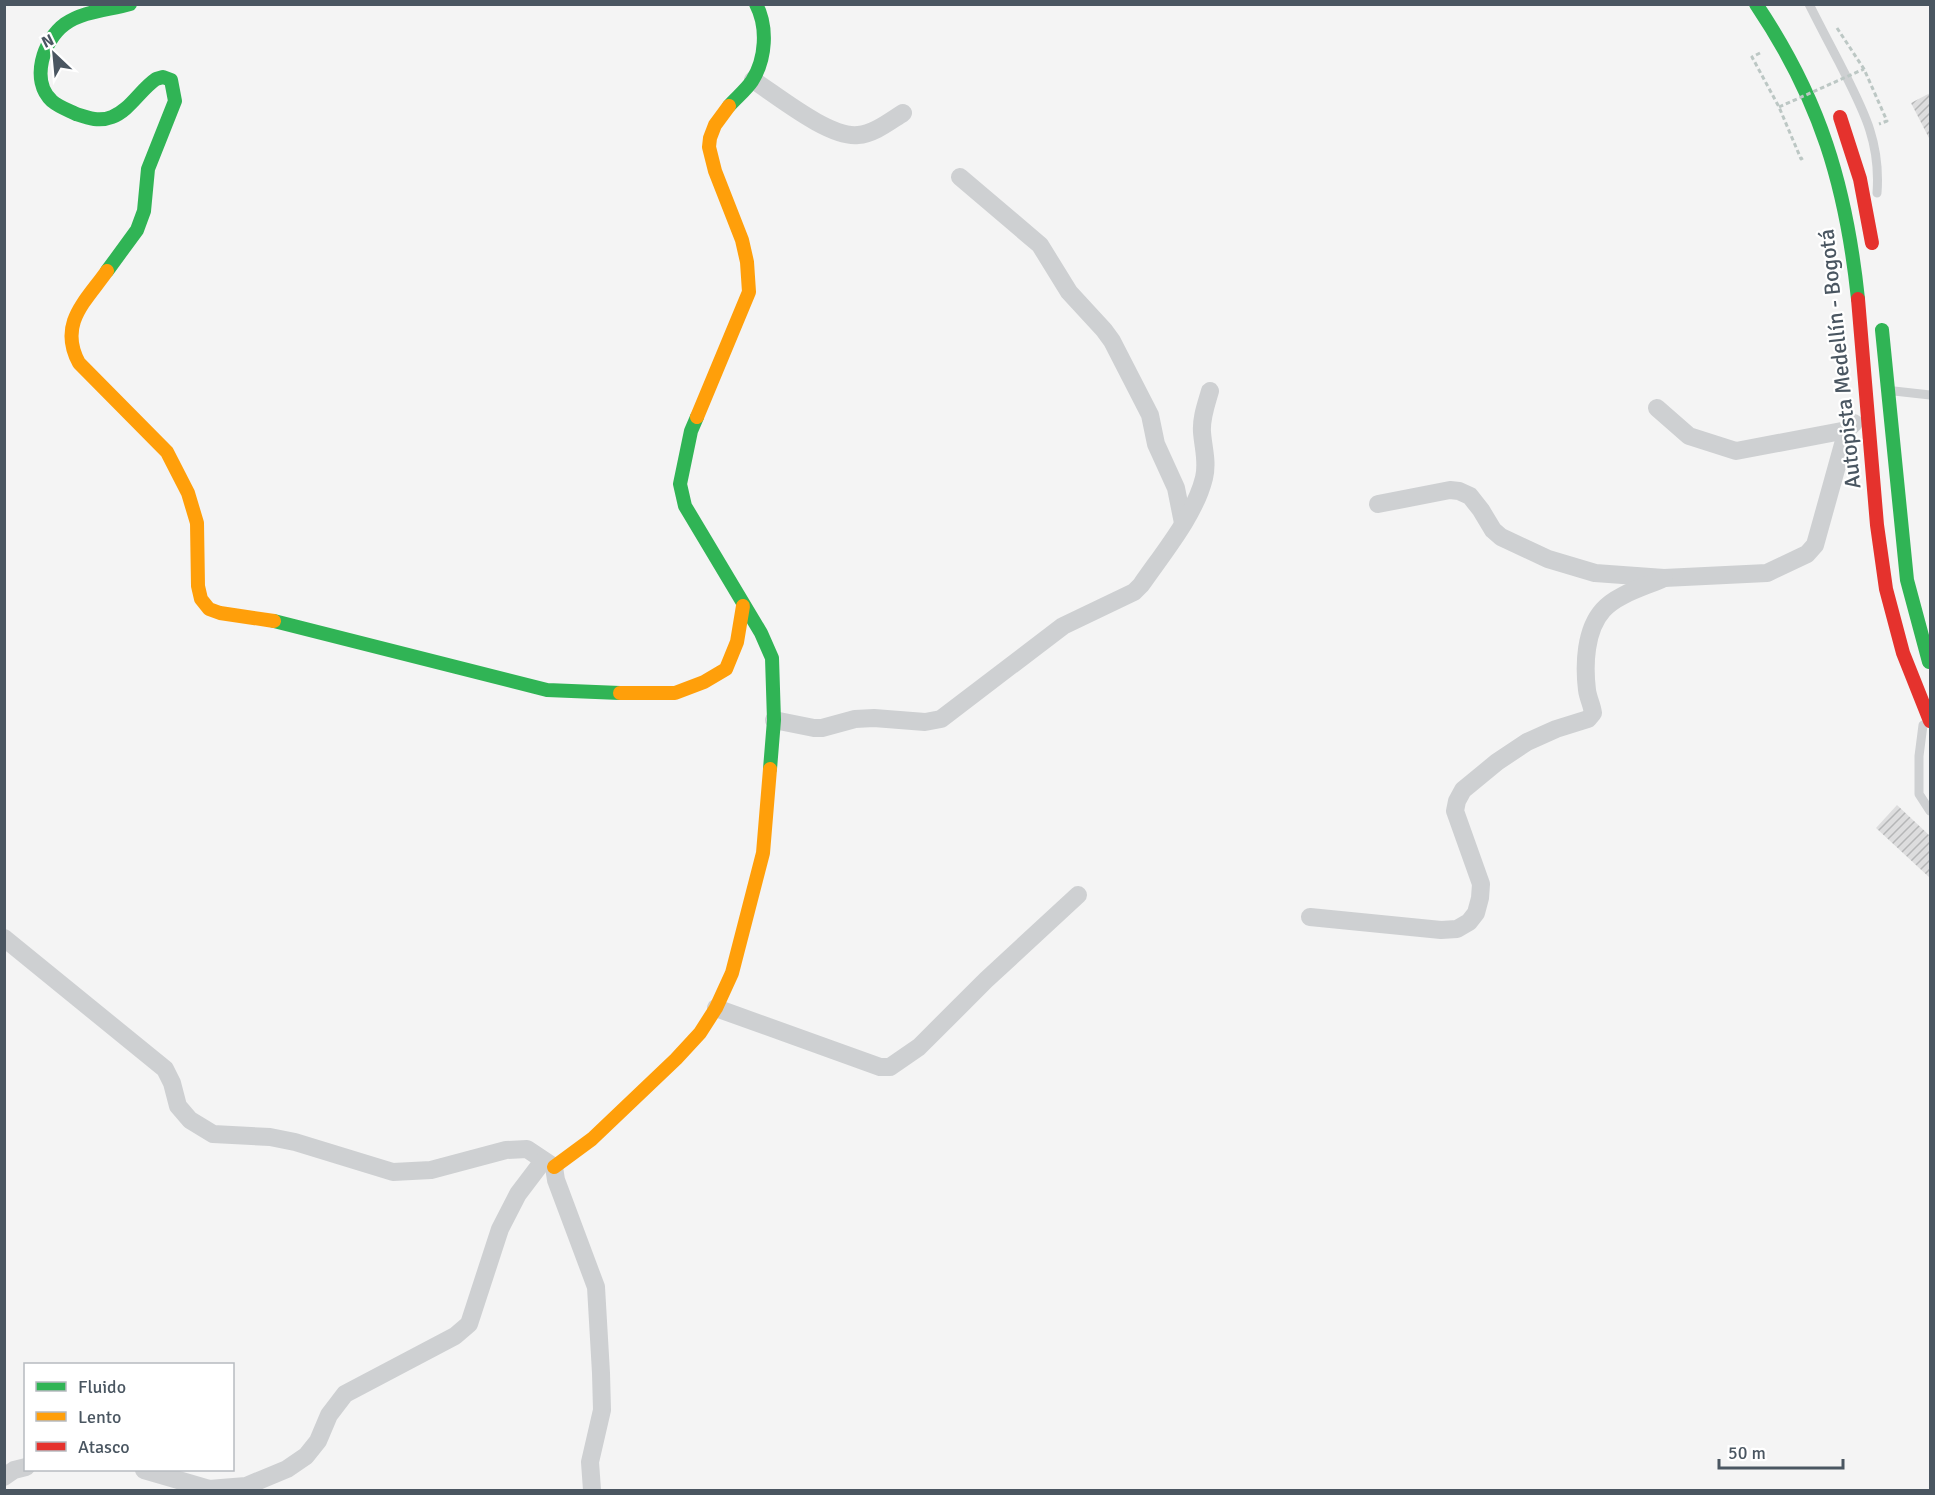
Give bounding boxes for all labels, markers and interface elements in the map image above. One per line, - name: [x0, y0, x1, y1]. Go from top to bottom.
- north arrow: [24, 24, 84, 84]
- text: N: [38, 30, 57, 53]
- street label: Autopista Medellín - Bogotá: [1812, 228, 1867, 490]
- legend: [24, 1363, 234, 1471]
- text: Fluido: [78, 1376, 126, 1398]
- text: Lento: [78, 1406, 121, 1428]
- scale bar: [1719, 1432, 1844, 1470]
- text: Atasco: [78, 1436, 130, 1458]
- text: 50 m: [1728, 1442, 1766, 1464]

